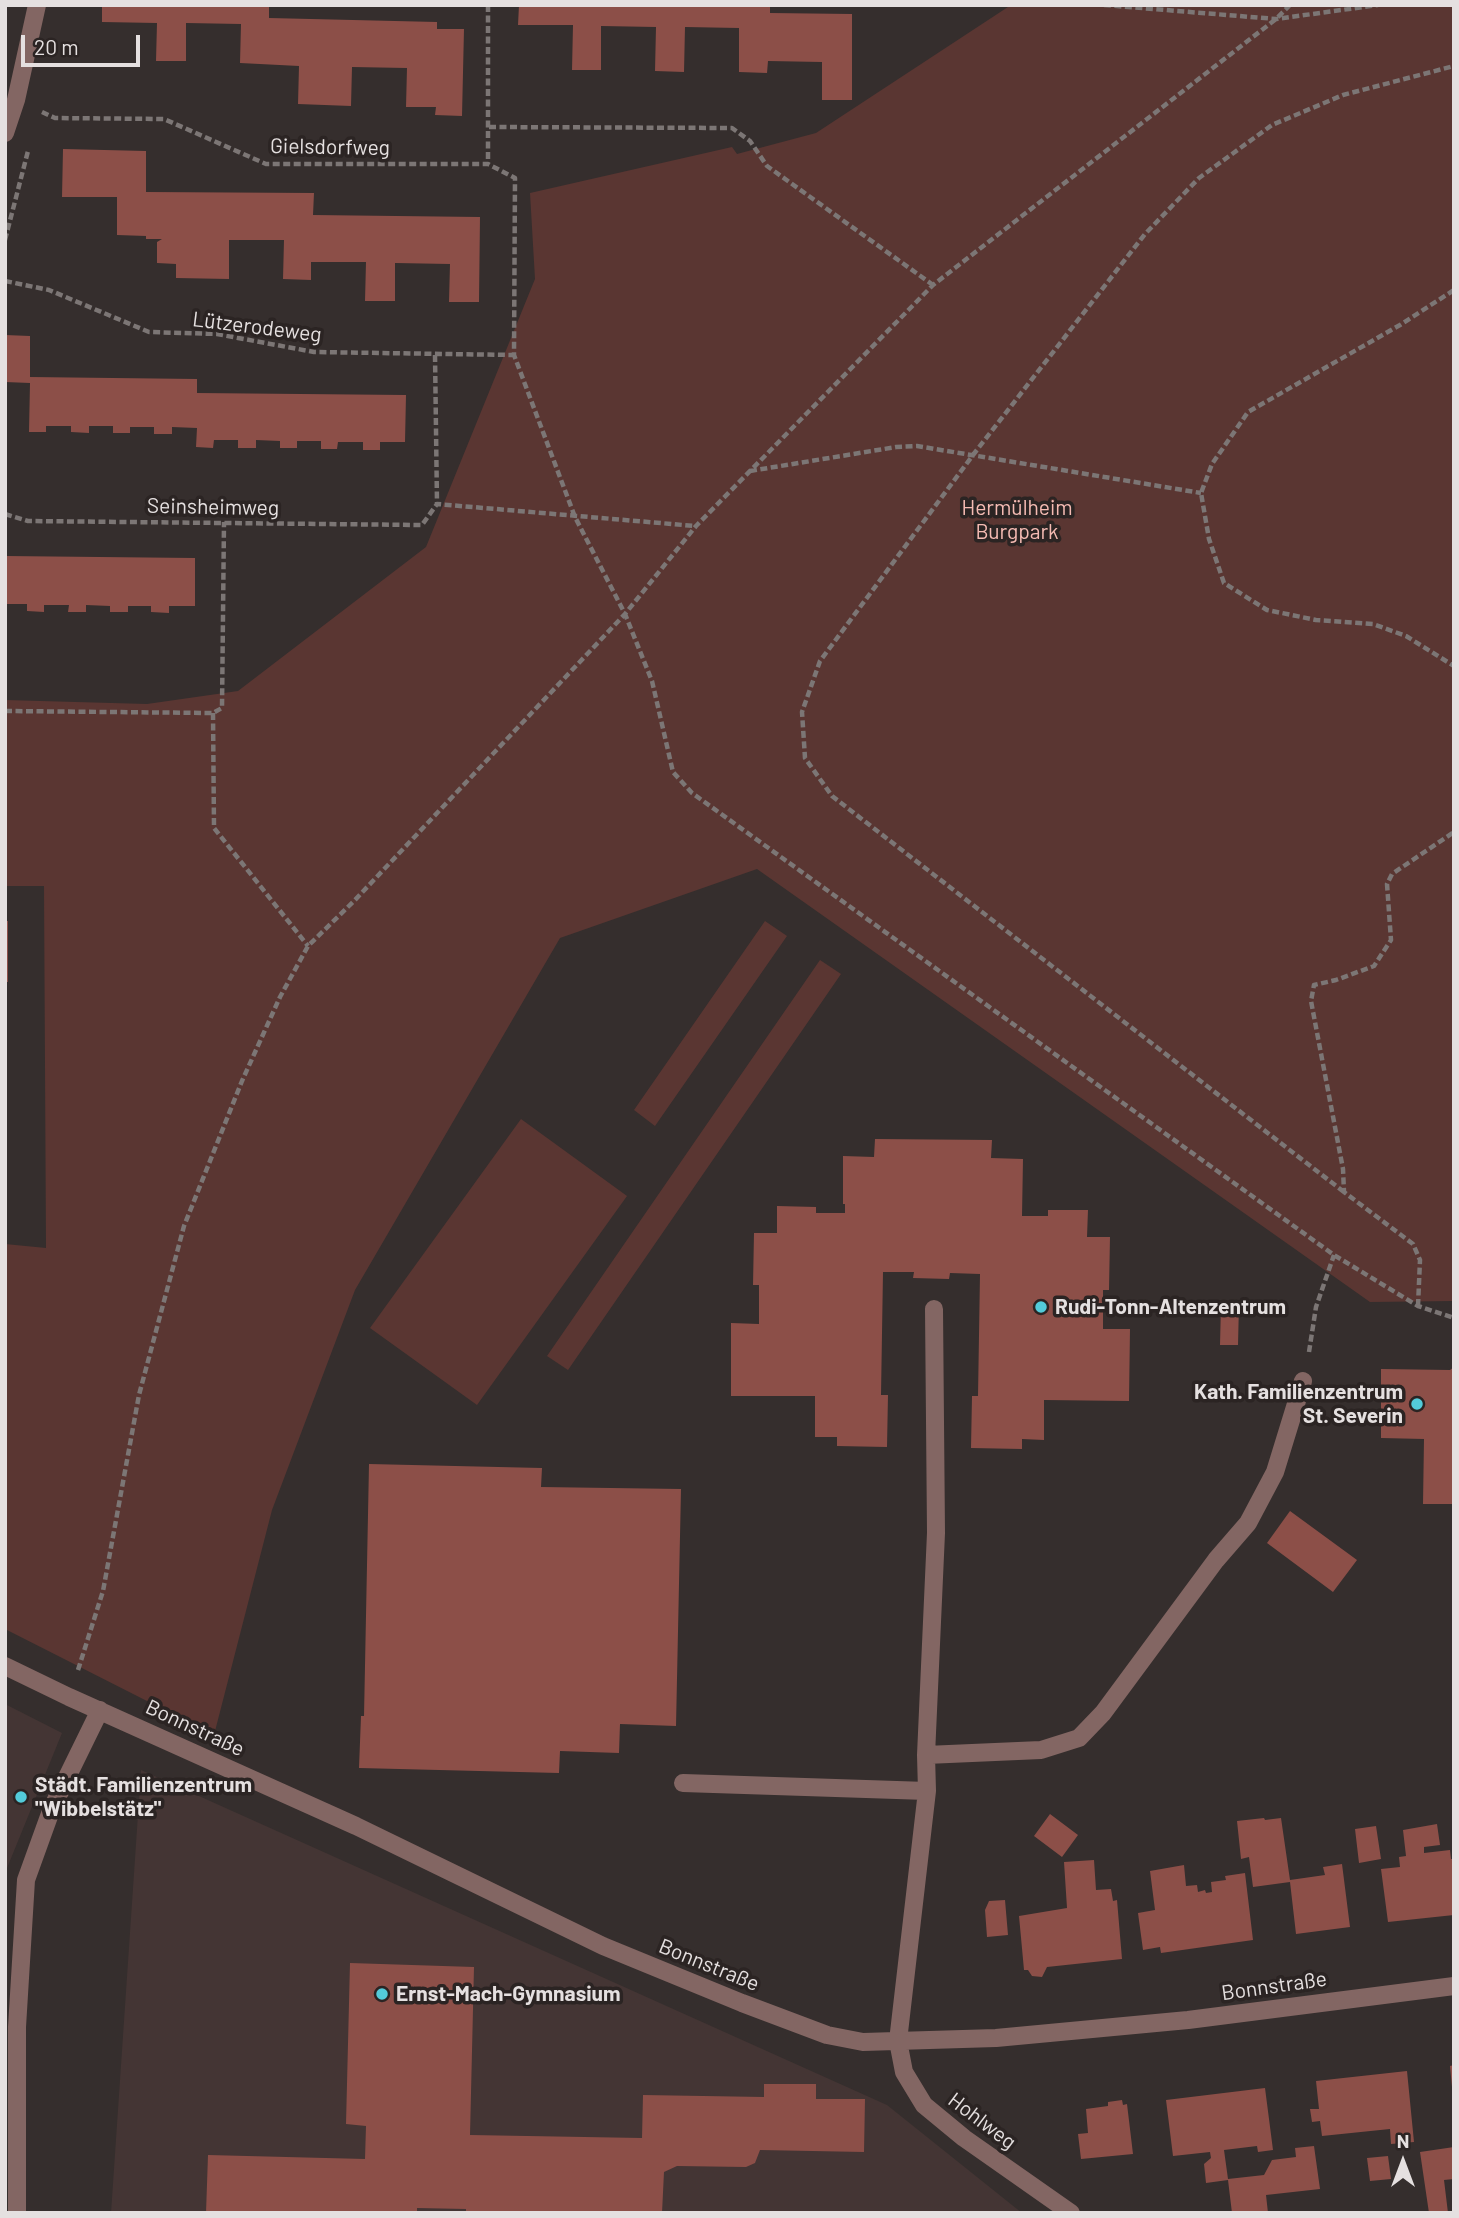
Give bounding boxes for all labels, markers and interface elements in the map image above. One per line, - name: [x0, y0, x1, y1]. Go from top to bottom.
- scale bar: [24, 21, 144, 65]
- text: 20 m: [34, 34, 79, 59]
- street label: Gielsdorfweg: [270, 133, 390, 161]
- street label: Lützerodeweg: [191, 307, 323, 347]
- street label: Seinsheimweg: [147, 493, 279, 521]
- park label: Hermülheim Burgpark: [961, 495, 1073, 545]
- place label: Rudi-Tonn-Altenzentrum: [1055, 1294, 1286, 1320]
- marker: Rudi-Tonn-Altenzentrum: [1033, 1299, 1049, 1315]
- place label: Kath. Familienzentrum St. Severin: [1194, 1379, 1403, 1429]
- marker: Kath. Familienzentrum St. Severin: [1409, 1396, 1425, 1412]
- street label: Bonnstraße: [142, 1694, 248, 1762]
- place label: Städt. Familienzentrum "Wibbelstätz": [35, 1772, 252, 1822]
- marker: Städt. Familienzentrum "Wibbelstätz": [13, 1789, 29, 1805]
- street label: Bonnstraße: [655, 1933, 763, 1997]
- street label: Bonnstraße: [1220, 1966, 1328, 2006]
- place label: Ernst-Mach-Gymnasium: [396, 1981, 621, 2007]
- marker: Ernst-Mach-Gymnasium: [374, 1986, 390, 2002]
- street label: Hohlweg: [943, 2087, 1021, 2155]
- north arrow: [1368, 2127, 1438, 2197]
- text: N: [1397, 2129, 1409, 2152]

